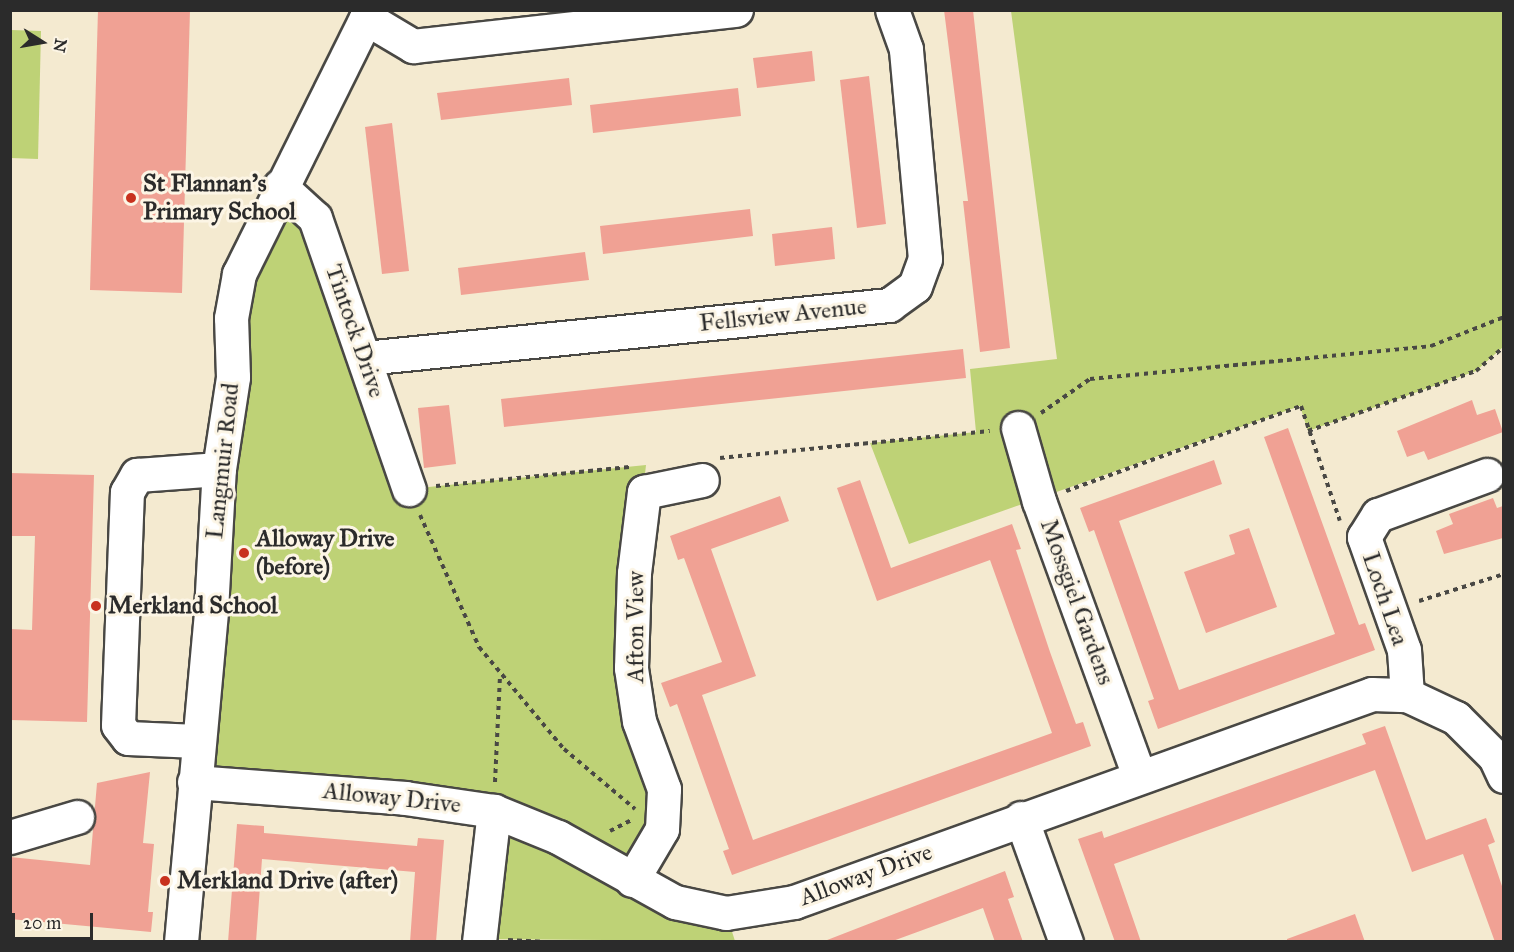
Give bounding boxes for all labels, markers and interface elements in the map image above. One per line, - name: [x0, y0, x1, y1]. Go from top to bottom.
- north arrow: [12, 12, 72, 72]
- text: N: [50, 37, 71, 54]
- place label: St Flannan's Primary School: [143, 170, 296, 226]
- marker: St Flannan's Primary School: [124, 191, 138, 205]
- street label: Tintock Drive: [319, 261, 391, 401]
- street label: Fellsview Avenue: [698, 292, 868, 338]
- street label: Langmuir Road: [200, 382, 246, 540]
- street label: Mossgiel Gardens: [1034, 515, 1120, 689]
- place label: Alloway Drive (before): [256, 525, 395, 581]
- marker: Alloway Drive (before): [237, 546, 251, 560]
- street label: Loch Lea: [1356, 549, 1414, 649]
- street label: Afton View: [622, 571, 650, 683]
- place label: Merkland School: [108, 592, 277, 620]
- marker: Merkland School: [89, 599, 103, 613]
- street label: Alloway Drive: [322, 776, 462, 820]
- street label: Alloway Drive: [796, 838, 936, 912]
- place label: Merkland Drive (after): [177, 867, 398, 895]
- marker: Merkland Drive (after): [158, 874, 172, 888]
- scale bar: [15, 901, 96, 939]
- text: 20 m: [23, 912, 61, 934]

